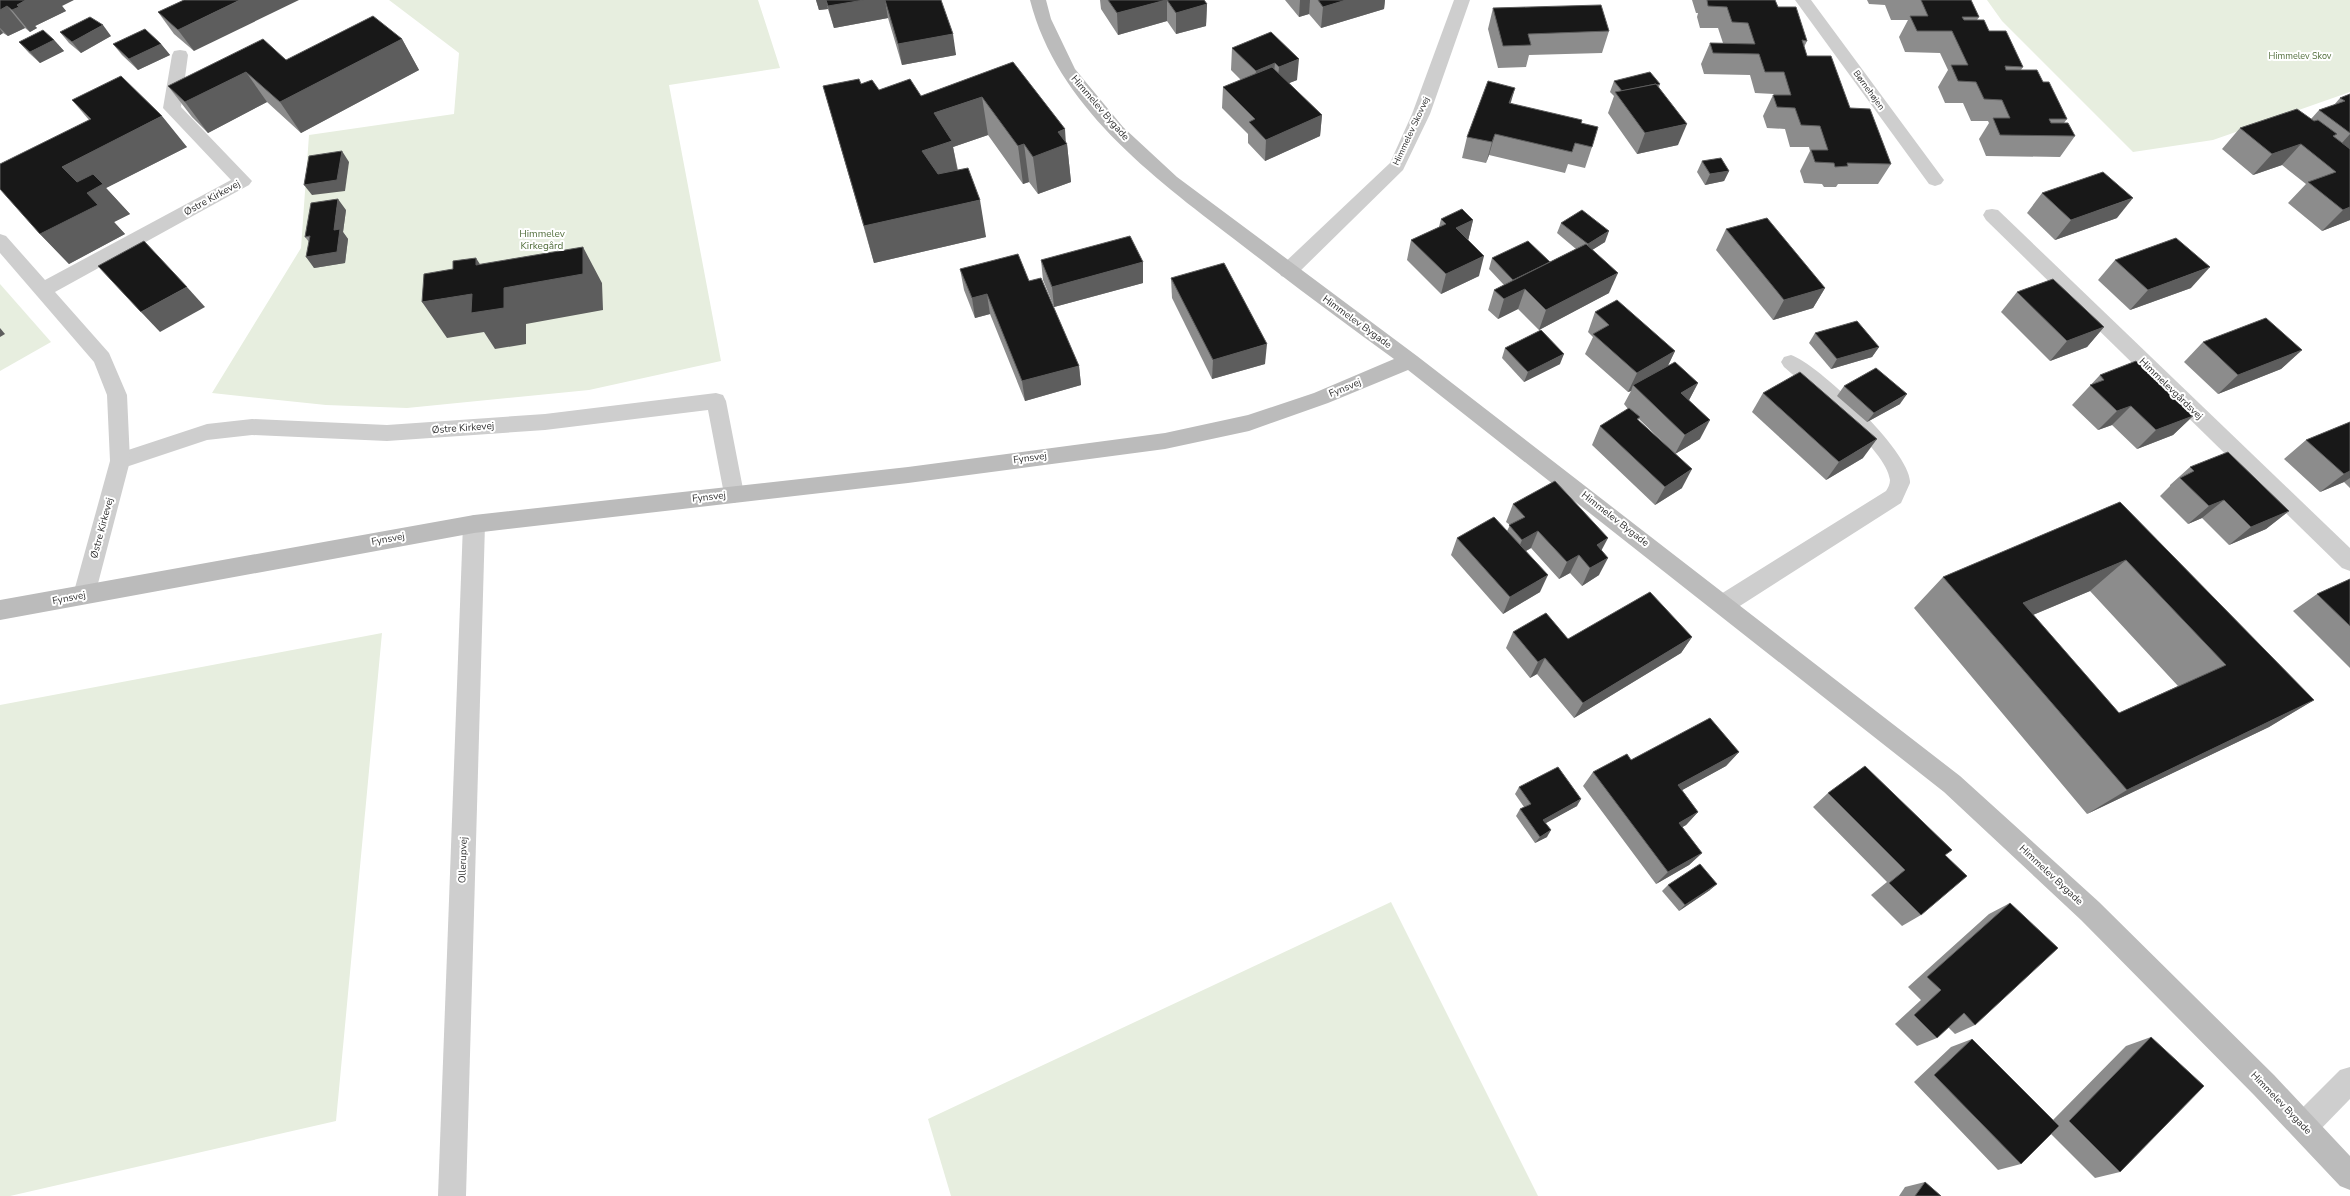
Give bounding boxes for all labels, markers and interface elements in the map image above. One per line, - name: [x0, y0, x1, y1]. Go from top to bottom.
- park label: Himmelev Skov: [2269, 50, 2332, 62]
- street label: Børnehøjen: [1851, 68, 1887, 112]
- street label: Himmelev Bygade: [1068, 72, 1132, 144]
- street label: Himmelev Skovvej: [1390, 95, 1432, 167]
- street label: Østre Kirkevej: [181, 177, 243, 219]
- park label: Himmelev Kirkegård: [519, 227, 566, 253]
- street label: Himmelev Bygade: [1320, 292, 1394, 352]
- street label: Himmelevgårdsvej: [2136, 355, 2206, 423]
- street label: Fynsvej: [1327, 375, 1363, 401]
- street label: Østre Kirkevej: [431, 419, 495, 437]
- street label: Fynsvej: [1012, 449, 1048, 467]
- street label: Fynsvej: [692, 488, 726, 506]
- street label: Himmelev Bygade: [1578, 488, 1652, 550]
- street label: Østre Kirkevej: [87, 496, 117, 560]
- street label: Fynsvej: [370, 529, 406, 549]
- street label: Fynsvej: [51, 588, 87, 608]
- street label: Ollerupvej: [455, 836, 471, 884]
- street label: Himmelev Bygade: [2016, 842, 2086, 908]
- street label: Himmelev Bygade: [2247, 1068, 2315, 1138]

